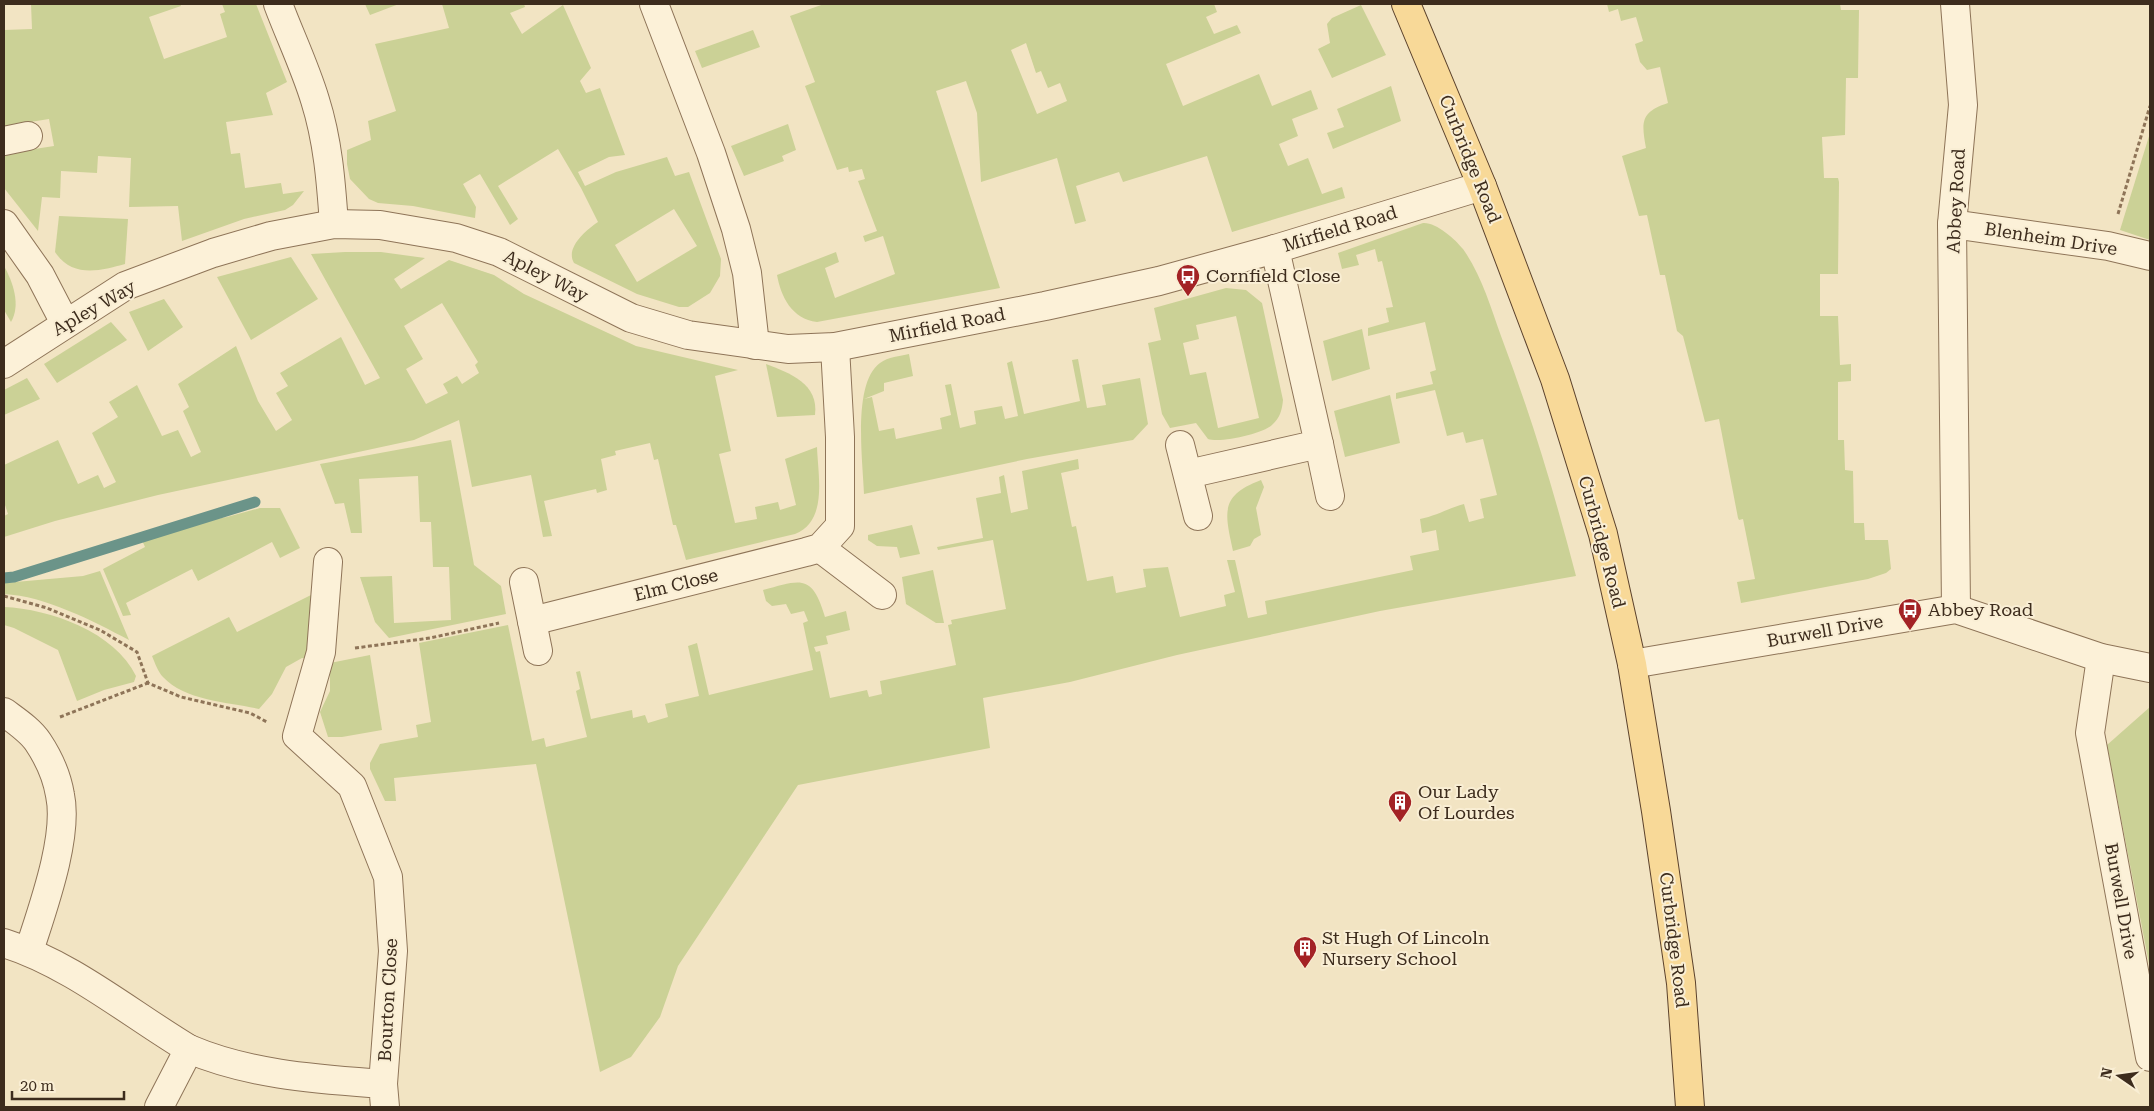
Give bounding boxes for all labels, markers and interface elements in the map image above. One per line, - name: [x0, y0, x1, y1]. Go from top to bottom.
- street label: Curbridge Road: [1435, 92, 1506, 226]
- street label: Abbey Road: [1942, 147, 1969, 254]
- street label: Mirfield Road: [1280, 201, 1400, 256]
- street label: Blenheim Drive: [1983, 218, 2119, 259]
- street label: Apley Way: [500, 245, 592, 306]
- bus stop icon: Cornfield Close: [1175, 263, 1201, 297]
- place label: Cornfield Close: [1206, 265, 1341, 286]
- street label: Apley Way: [49, 275, 139, 340]
- street label: Mirfield Road: [887, 303, 1007, 346]
- street label: Curbridge Road: [1575, 473, 1630, 611]
- street label: Elm Close: [632, 564, 720, 605]
- bus stop icon: Abbey Road: [1897, 597, 1923, 631]
- place label: Abbey Road: [1928, 599, 2034, 620]
- street label: Burwell Drive: [1765, 610, 1885, 651]
- place label: Our Lady Of Lourdes: [1418, 781, 1515, 823]
- building icon: Our Lady Of Lourdes: [1387, 789, 1413, 823]
- street label: Burwell Drive: [2101, 841, 2142, 961]
- street label: Curbridge Road: [1656, 871, 1693, 1009]
- place label: St Hugh Of Lincoln Nursery School: [1322, 927, 1490, 969]
- building icon: St Hugh Of Lincoln Nursery School: [1292, 935, 1318, 969]
- street label: Bourton Close: [374, 938, 401, 1062]
- north arrow: [2094, 1051, 2144, 1101]
- text: N: [2097, 1066, 2115, 1080]
- scale bar: [12, 1068, 125, 1100]
- text: 20 m: [20, 1077, 55, 1095]

